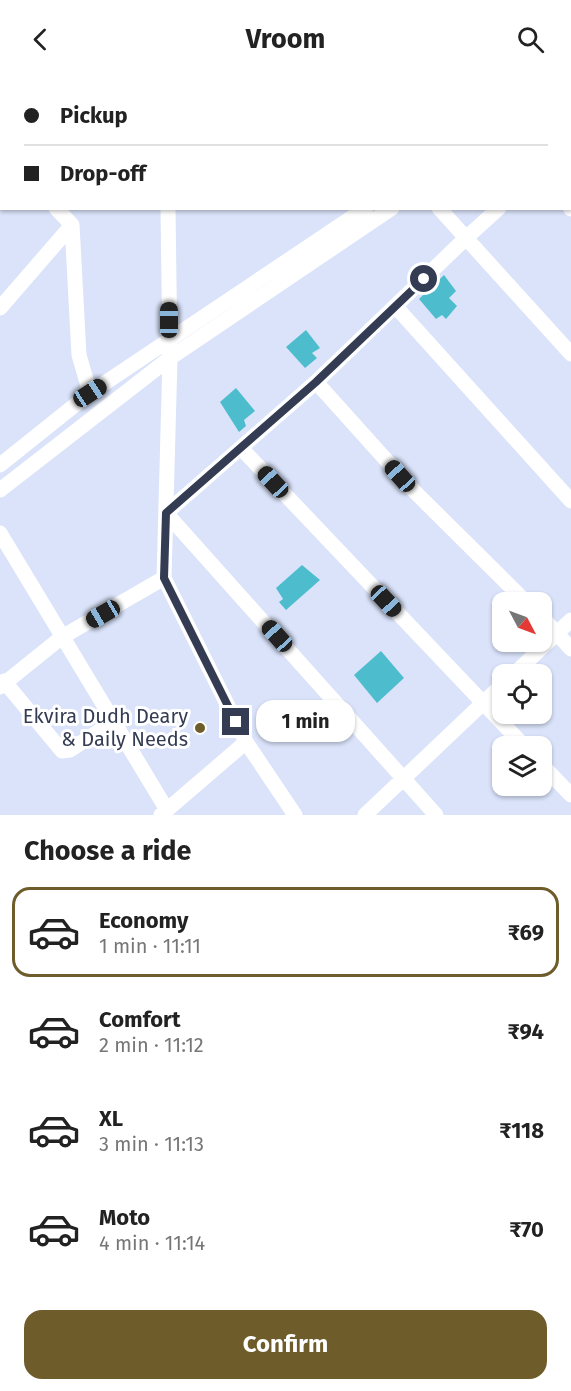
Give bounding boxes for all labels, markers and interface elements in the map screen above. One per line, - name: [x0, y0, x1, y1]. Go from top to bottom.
- icon: back: [24, 23, 57, 56]
- text: Vroom: [246, 23, 325, 55]
- icon: search: [514, 23, 547, 56]
- text: Pickup: [60, 102, 128, 129]
- text: Drop-off: [60, 160, 146, 187]
- route start: [410, 265, 437, 292]
- car: [160, 302, 178, 338]
- car: [70, 376, 110, 410]
- car: [381, 457, 419, 495]
- car: [254, 463, 292, 501]
- car: [367, 582, 405, 620]
- north arrow: [492, 592, 552, 652]
- map controls: [492, 592, 552, 796]
- car: [83, 597, 123, 631]
- car: [258, 617, 296, 655]
- button: locate: [492, 664, 552, 724]
- callout: 1 min: [257, 701, 356, 743]
- place label: Ekvira Dudh Deary & Daily Needs: [23, 704, 188, 751]
- route end: [222, 708, 249, 735]
- text: 1 min: [281, 709, 330, 733]
- marker: Ekvira Dudh Deary & Daily Needs: [193, 721, 207, 735]
- button: layers: [492, 736, 552, 796]
- text: Choose a ride: [24, 835, 191, 867]
- icon: car: [27, 905, 81, 959]
- text: Economy: [99, 907, 188, 934]
- text: ₹69: [508, 919, 544, 946]
- text: 1 min · 11:11: [99, 934, 201, 958]
- icon: car: [27, 1004, 81, 1058]
- text: Comfort: [99, 1006, 180, 1033]
- text: ₹94: [508, 1018, 544, 1045]
- text: 2 min · 11:12: [99, 1033, 204, 1057]
- icon: car: [27, 1103, 81, 1157]
- text: XL: [99, 1105, 123, 1132]
- text: ₹118: [499, 1117, 544, 1144]
- text: 3 min · 11:13: [99, 1132, 204, 1156]
- icon: car: [27, 1202, 81, 1256]
- text: Moto: [99, 1204, 150, 1231]
- text: ₹70: [509, 1216, 544, 1243]
- text: 4 min · 11:14: [99, 1231, 205, 1255]
- button: Confirm: [24, 1310, 547, 1379]

